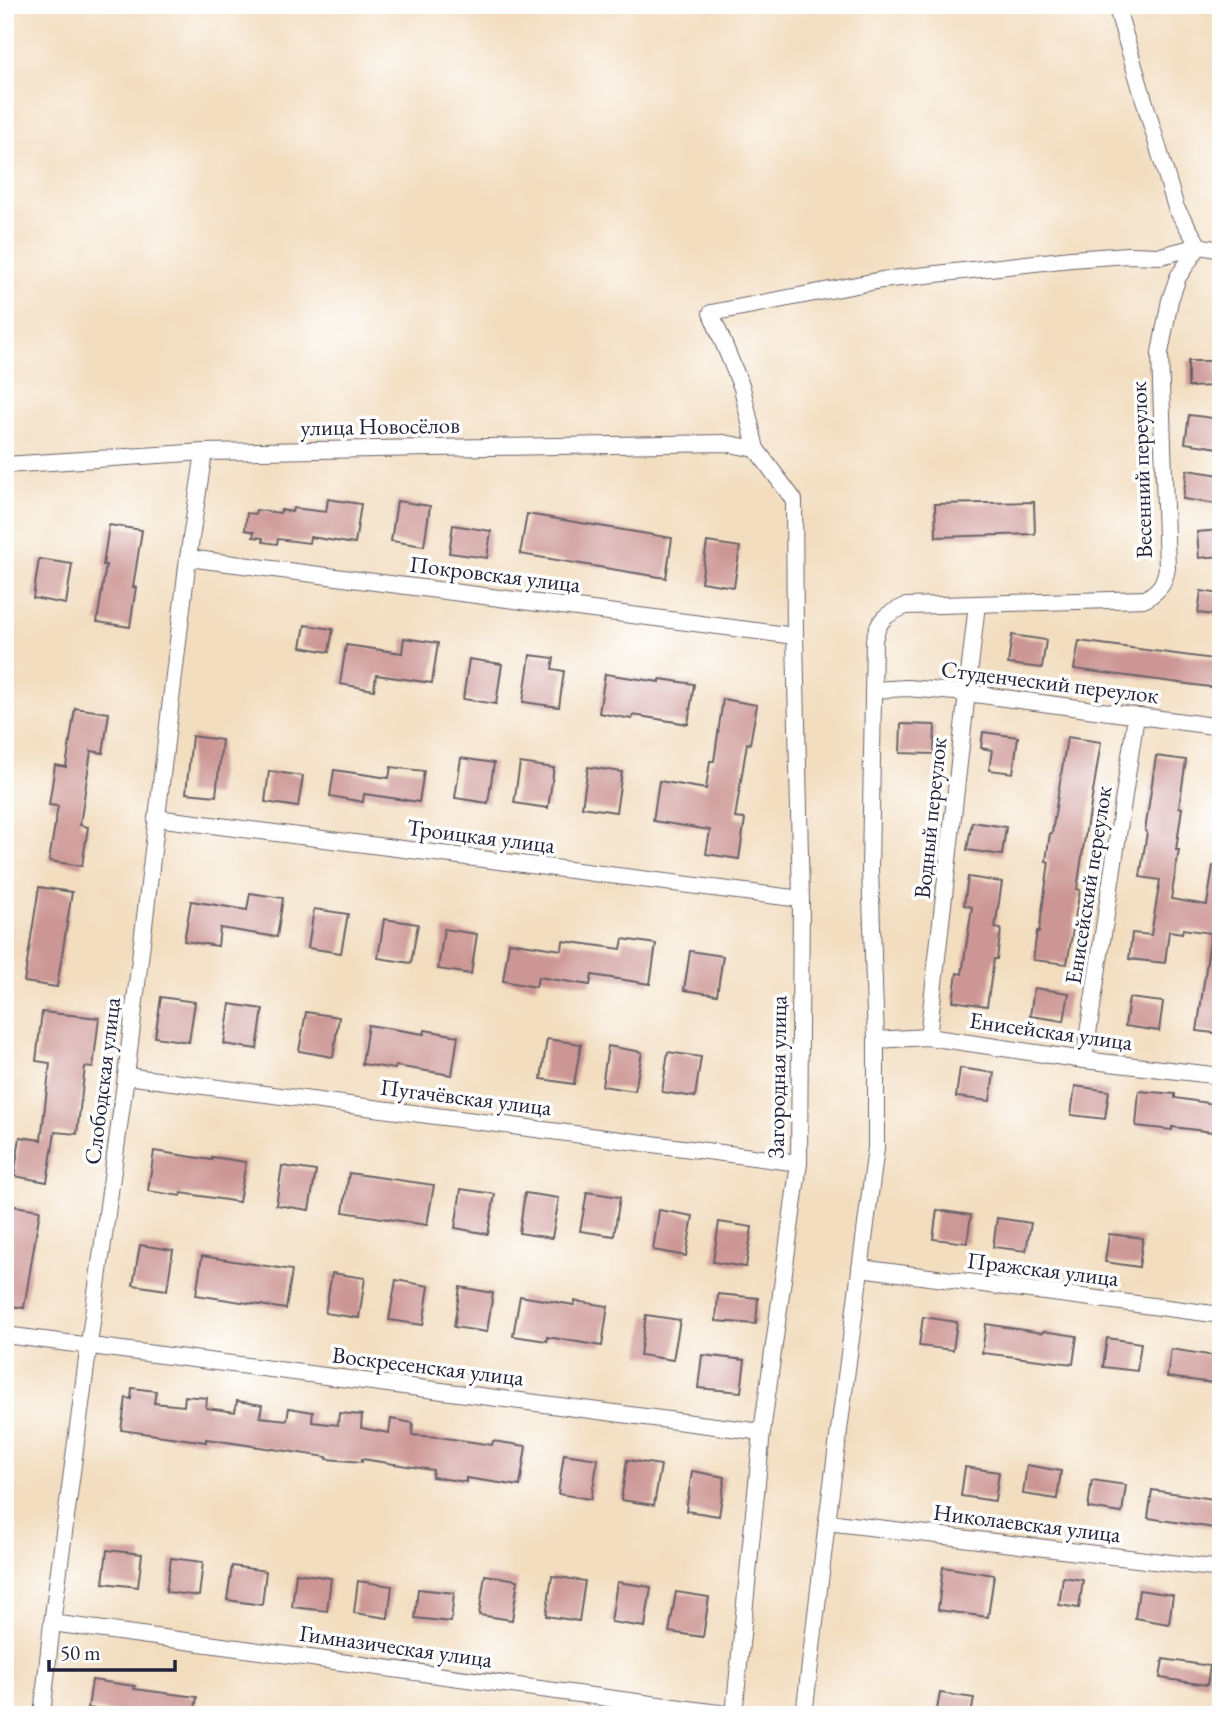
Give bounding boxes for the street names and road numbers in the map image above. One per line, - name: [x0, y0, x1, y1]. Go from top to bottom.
- street label: Весенний переулок: [1123, 381, 1159, 559]
- street label: улица Новосёлов: [300, 410, 460, 442]
- street label: Покровская улица: [408, 549, 583, 599]
- street label: Студенческий переулок: [939, 654, 1161, 710]
- street label: Водный переулок: [907, 736, 953, 900]
- street label: Енисейский переулок: [1058, 784, 1118, 986]
- street label: Троицкая улица: [405, 812, 557, 860]
- street label: Загородная улица: [761, 994, 793, 1159]
- street label: Слободская улица: [77, 995, 127, 1166]
- street label: Енисейская улица: [967, 1005, 1135, 1057]
- street label: Пугачёвская улица: [379, 1072, 554, 1122]
- street label: Пражская улица: [966, 1245, 1121, 1293]
- street label: Воскресенская улица: [330, 1339, 526, 1393]
- street label: Николаевская улица: [932, 1497, 1123, 1549]
- street label: Гимназическая улица: [298, 1618, 495, 1674]

